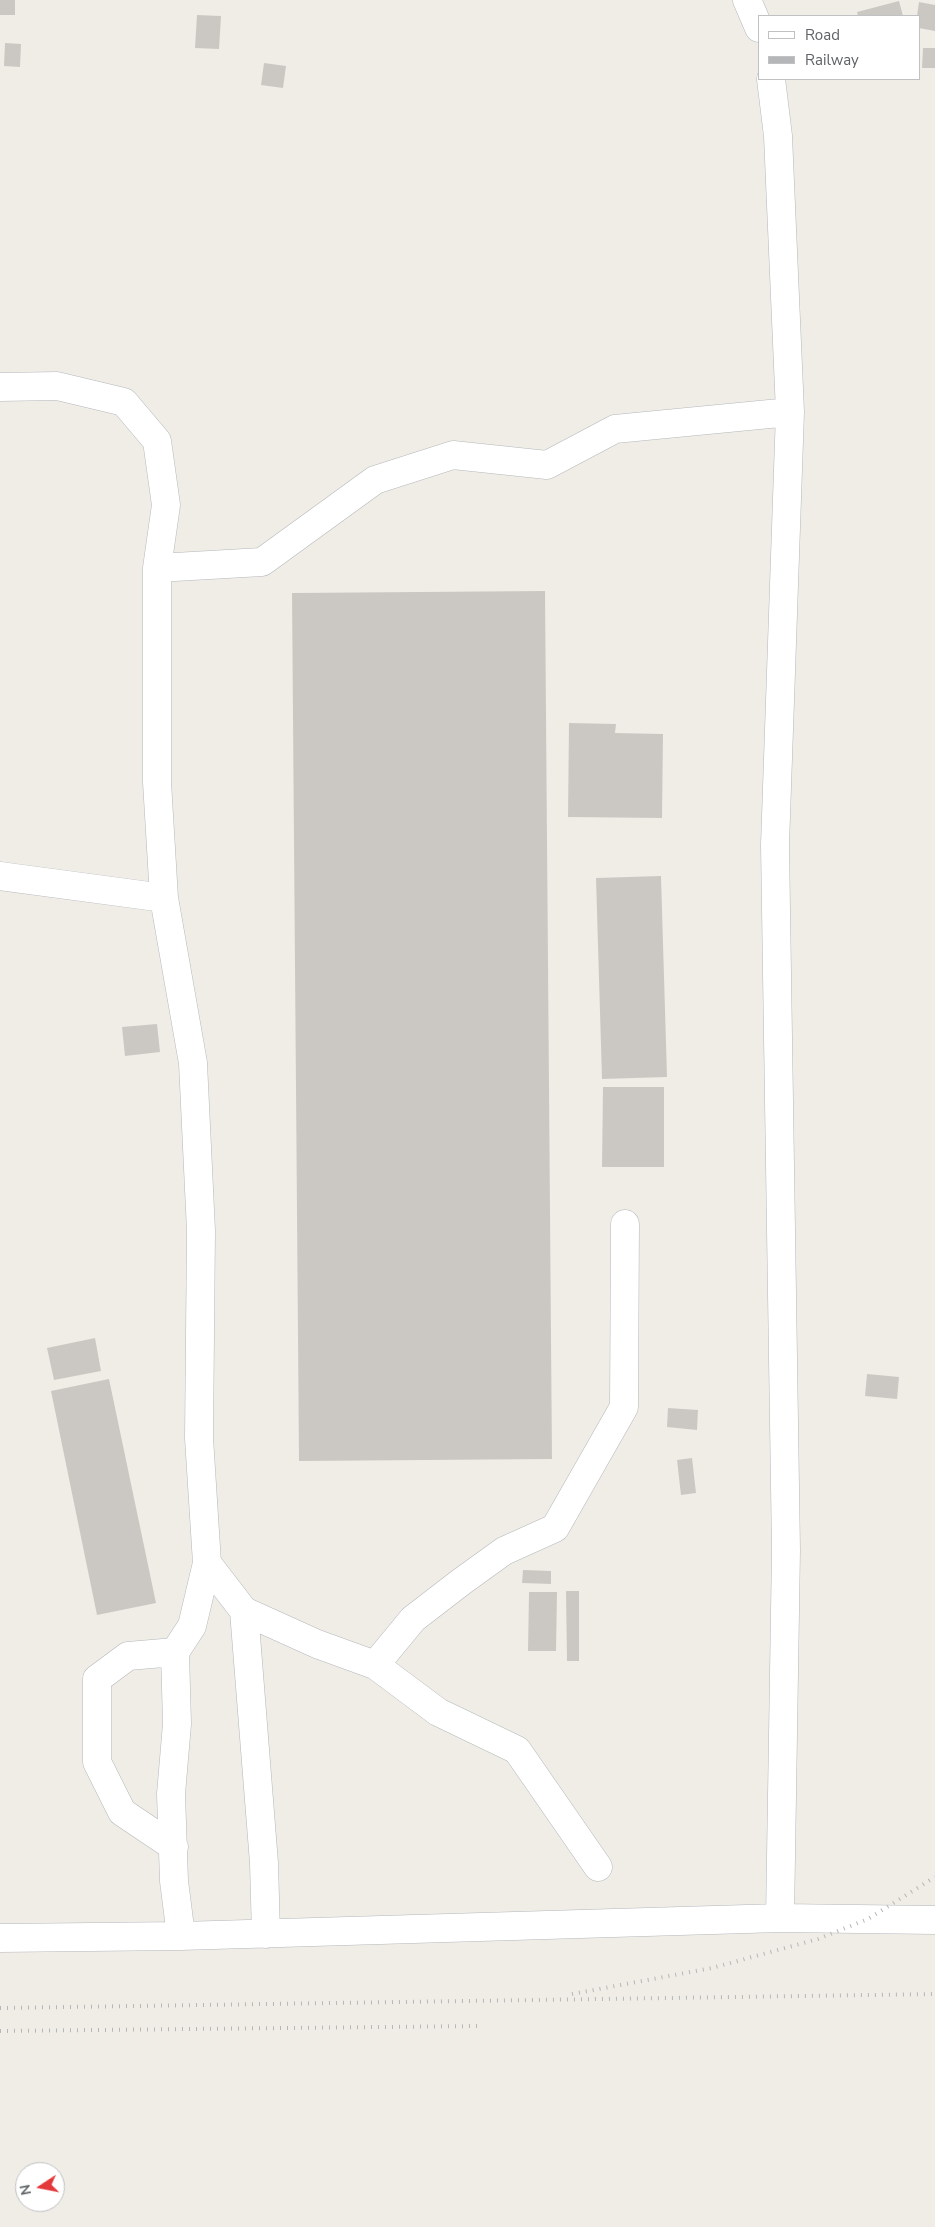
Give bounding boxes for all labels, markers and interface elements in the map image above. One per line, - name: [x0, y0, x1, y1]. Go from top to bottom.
- legend: [758, 15, 920, 80]
- text: Road: [805, 25, 840, 45]
- text: Railway: [805, 50, 859, 70]
- north arrow: [15, 2162, 65, 2212]
- text: N: [15, 2183, 36, 2197]

